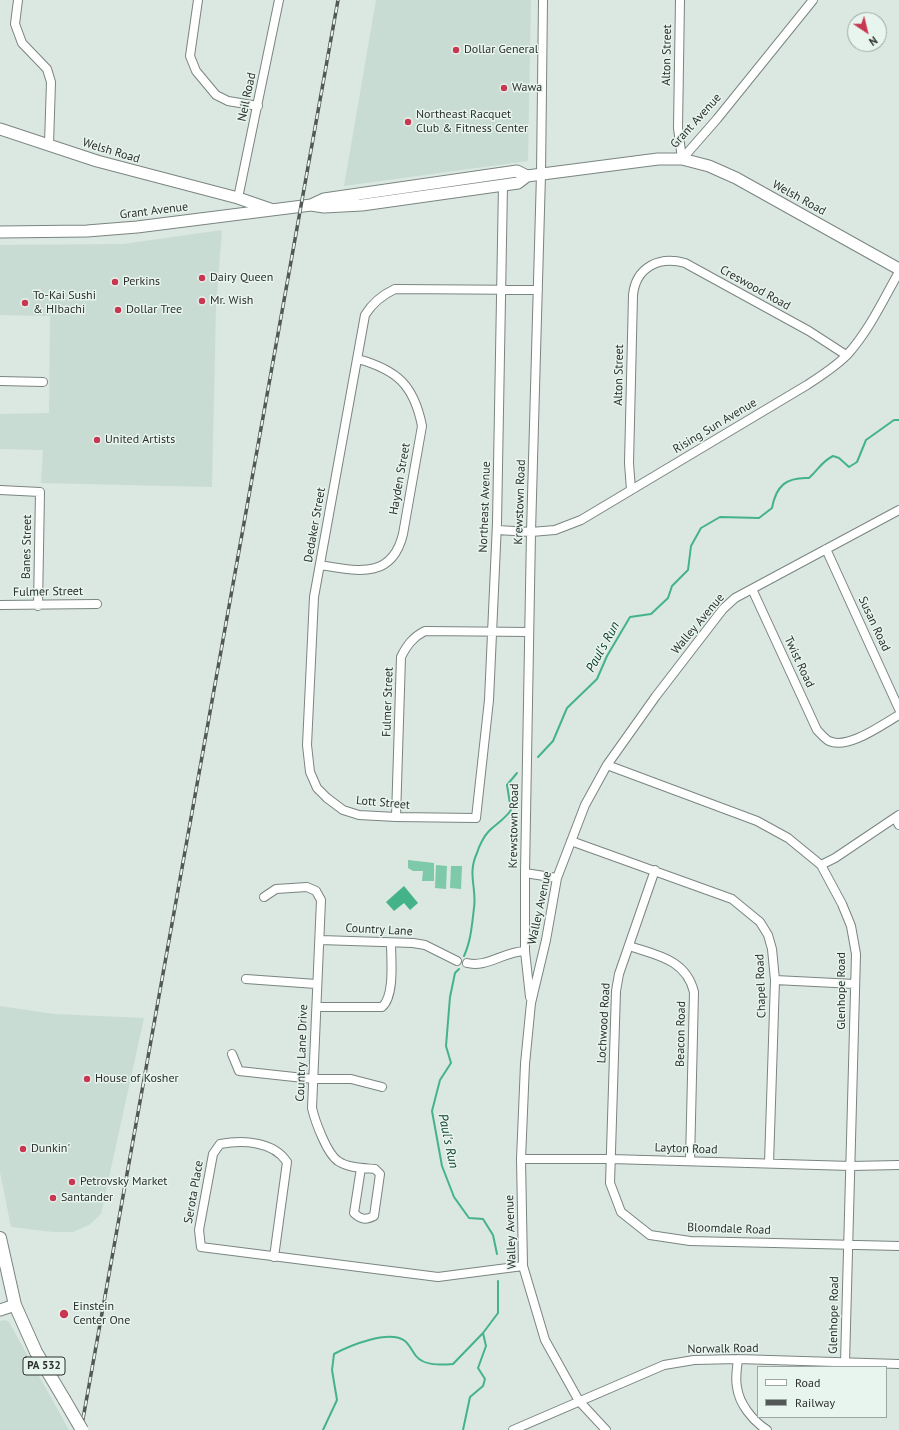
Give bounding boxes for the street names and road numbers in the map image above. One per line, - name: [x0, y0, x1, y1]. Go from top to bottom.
- street label: Alton Street: [659, 24, 675, 86]
- street label: Neil Road: [235, 71, 259, 123]
- street label: Grant Avenue: [668, 91, 724, 151]
- street label: Welsh Road: [81, 135, 141, 167]
- street label: Welsh Road: [770, 177, 828, 219]
- street label: Grant Avenue: [119, 200, 189, 222]
- street label: Creswood Road: [717, 263, 793, 313]
- street label: Alton Street: [611, 344, 627, 406]
- street label: Rising Sun Avenue: [671, 395, 759, 457]
- street label: Hayden Street: [387, 442, 413, 516]
- street label: Krewstown Road: [511, 459, 529, 545]
- street label: Northeast Avenue: [476, 461, 494, 553]
- street label: Dedaker Street: [301, 486, 329, 564]
- street label: Banes Street: [19, 515, 35, 579]
- street label: Fulmer Street: [13, 584, 83, 600]
- street label: Walley Avenue: [669, 591, 727, 657]
- street label: Susan Road: [855, 594, 893, 654]
- street label: Twist Road: [781, 634, 817, 690]
- street label: Fulmer Street: [380, 667, 396, 737]
- street label: Krewstown Road: [506, 783, 522, 869]
- street label: Lott Street: [356, 793, 410, 813]
- street label: Walley Avenue: [525, 870, 555, 946]
- street label: Country Lane: [345, 921, 413, 939]
- street label: Glenhope Road: [835, 952, 849, 1030]
- street label: Chapel Road: [753, 954, 769, 1018]
- street label: Lochwood Road: [595, 982, 613, 1064]
- street label: Beacon Road: [673, 1001, 689, 1067]
- street label: Country Lane Drive: [293, 1004, 311, 1102]
- street label: Layton Road: [654, 1141, 718, 1157]
- street label: Serota Place: [181, 1159, 207, 1225]
- street label: Walley Avenue: [503, 1195, 519, 1269]
- street label: Bloomdale Road: [687, 1220, 771, 1238]
- street label: Glenhope Road: [826, 1276, 842, 1354]
- street label: Norwalk Road: [687, 1341, 759, 1357]
- road number: PA 532: [23, 1357, 65, 1375]

